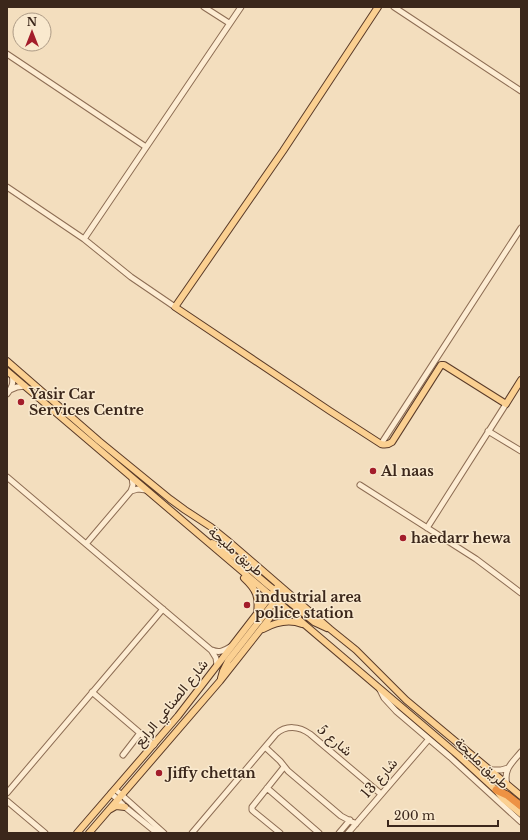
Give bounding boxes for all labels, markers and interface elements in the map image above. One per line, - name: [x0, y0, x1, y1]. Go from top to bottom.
- north arrow: [12, 12, 52, 52]
- text: N: [27, 15, 38, 29]
- place label: Yasir Car Services Centre: [28, 385, 144, 419]
- marker: Yasir Car Services Centre: [16, 397, 26, 407]
- place label: Al naas: [380, 462, 434, 480]
- marker: Al naas: [368, 466, 378, 476]
- street label: طريق مليحة: [205, 522, 267, 580]
- place label: haedarr hewa: [411, 529, 511, 547]
- marker: haedarr hewa: [398, 533, 408, 543]
- place label: industrial area police station: [255, 588, 362, 622]
- marker: industrial area police station: [242, 600, 252, 610]
- street label: شارع الصناعي الرابع: [130, 655, 214, 752]
- street label: شارع 5: [313, 720, 356, 761]
- street label: طريق مليحة: [451, 733, 513, 793]
- street label: شارع 13: [357, 754, 403, 803]
- place label: Jiffy chettan: [164, 764, 256, 782]
- marker: Jiffy chettan: [154, 768, 164, 778]
- scale bar: [388, 802, 498, 828]
- text: 200 m: [394, 808, 435, 823]

